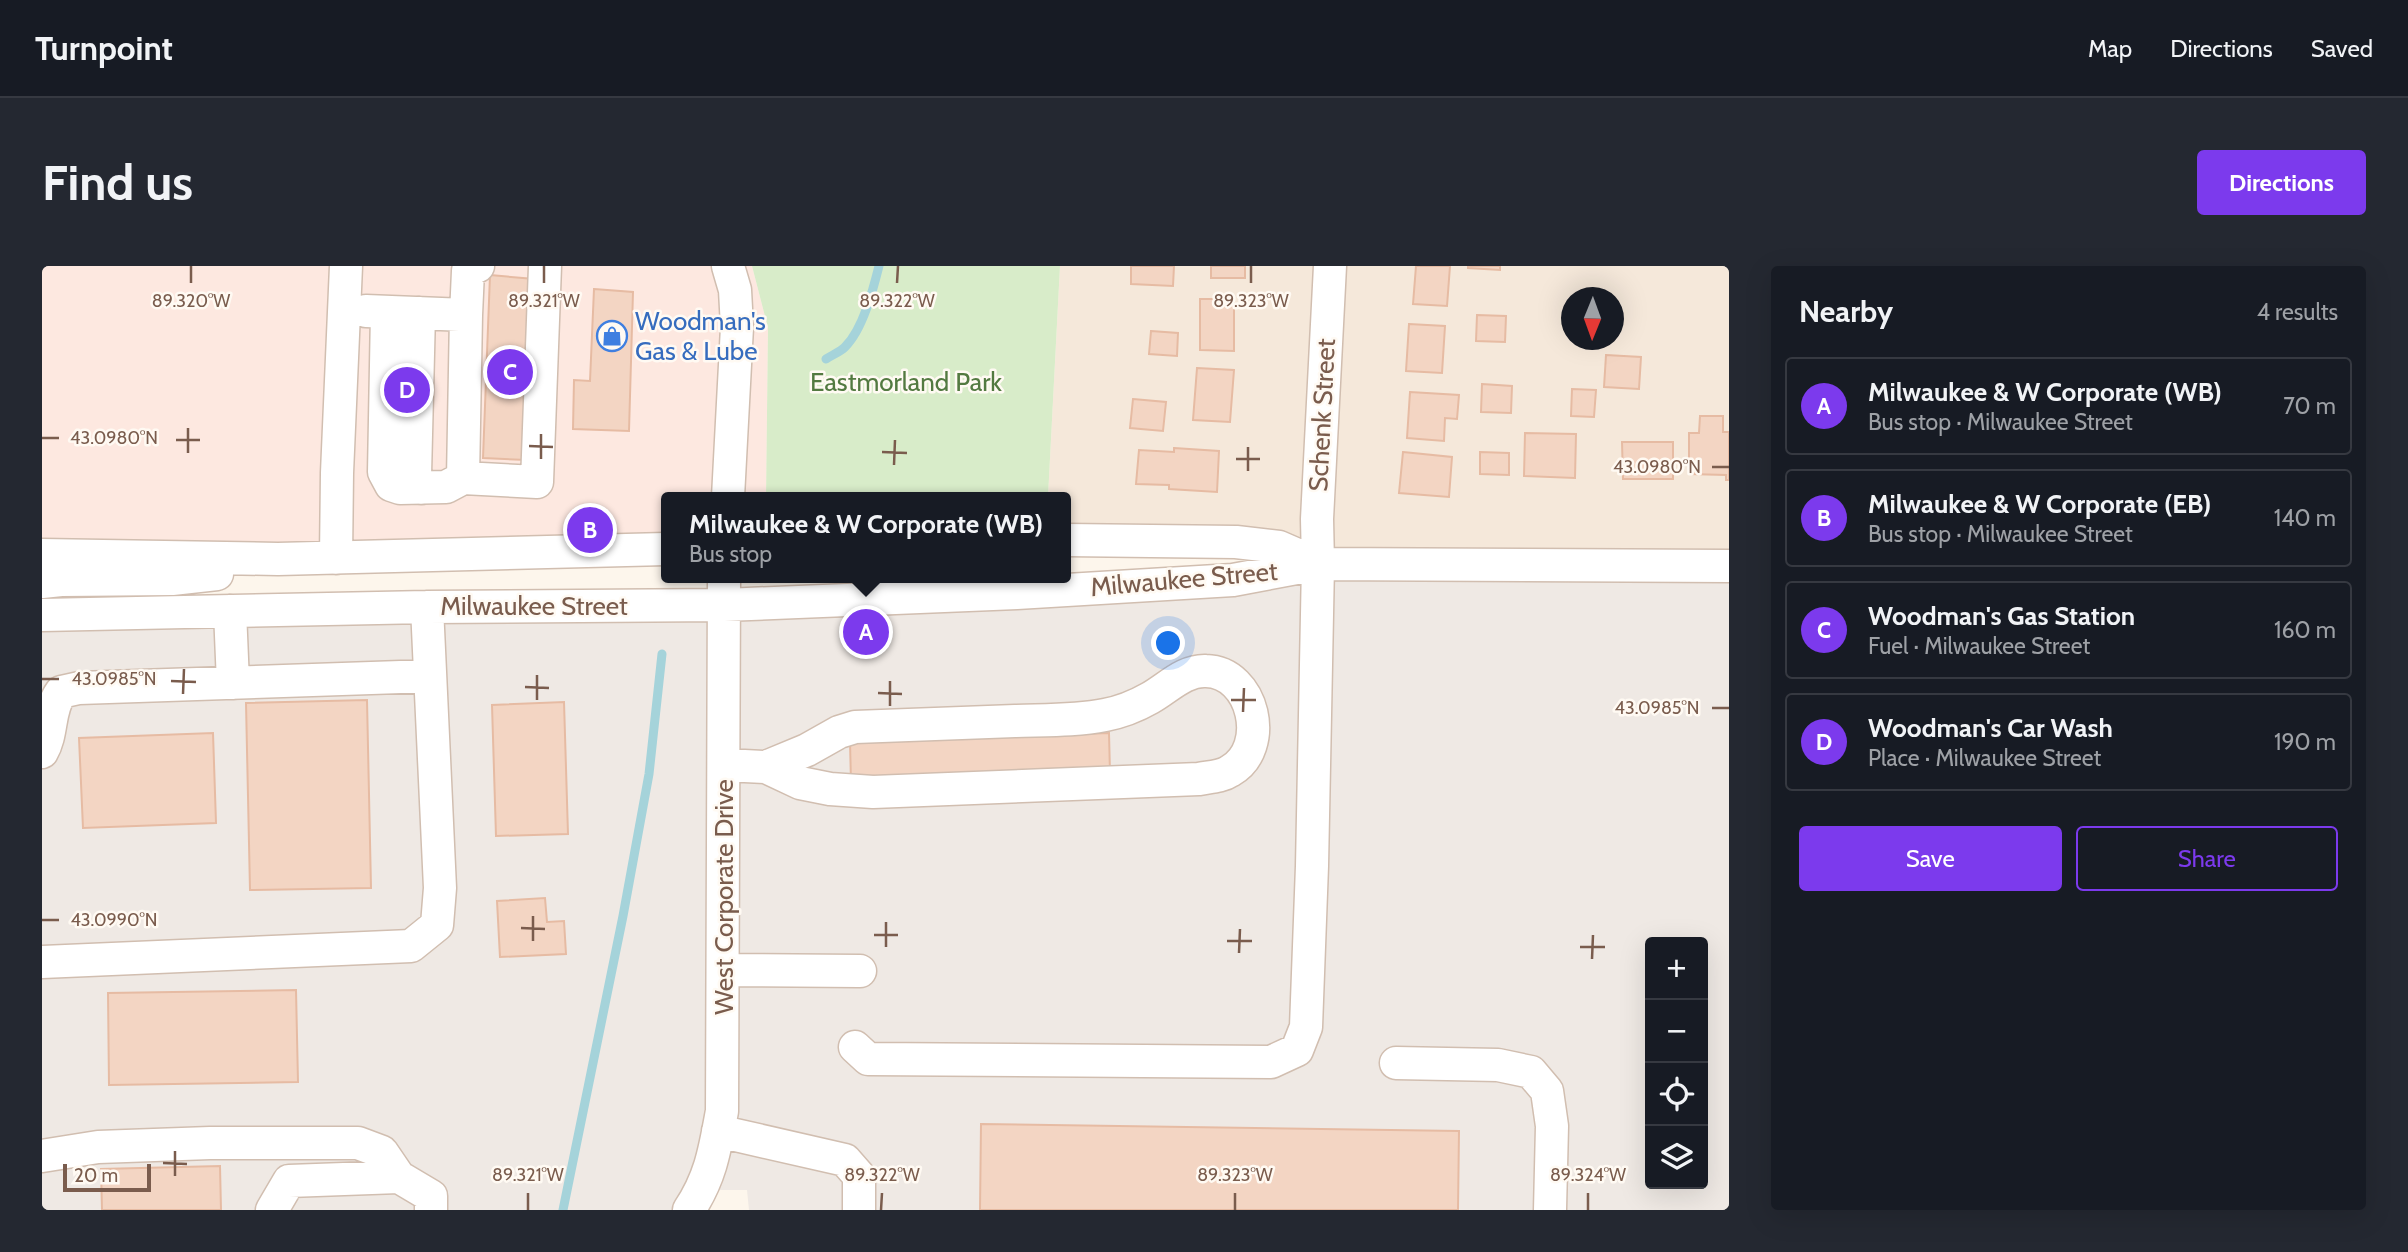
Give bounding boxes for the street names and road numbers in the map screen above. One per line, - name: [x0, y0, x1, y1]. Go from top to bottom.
- street label: Schenk Street: [1302, 337, 1342, 492]
- street label: Milwaukee Street: [1089, 555, 1279, 603]
- street label: Milwaukee Street: [440, 590, 628, 622]
- street label: West Corporate Drive: [708, 779, 740, 1015]

